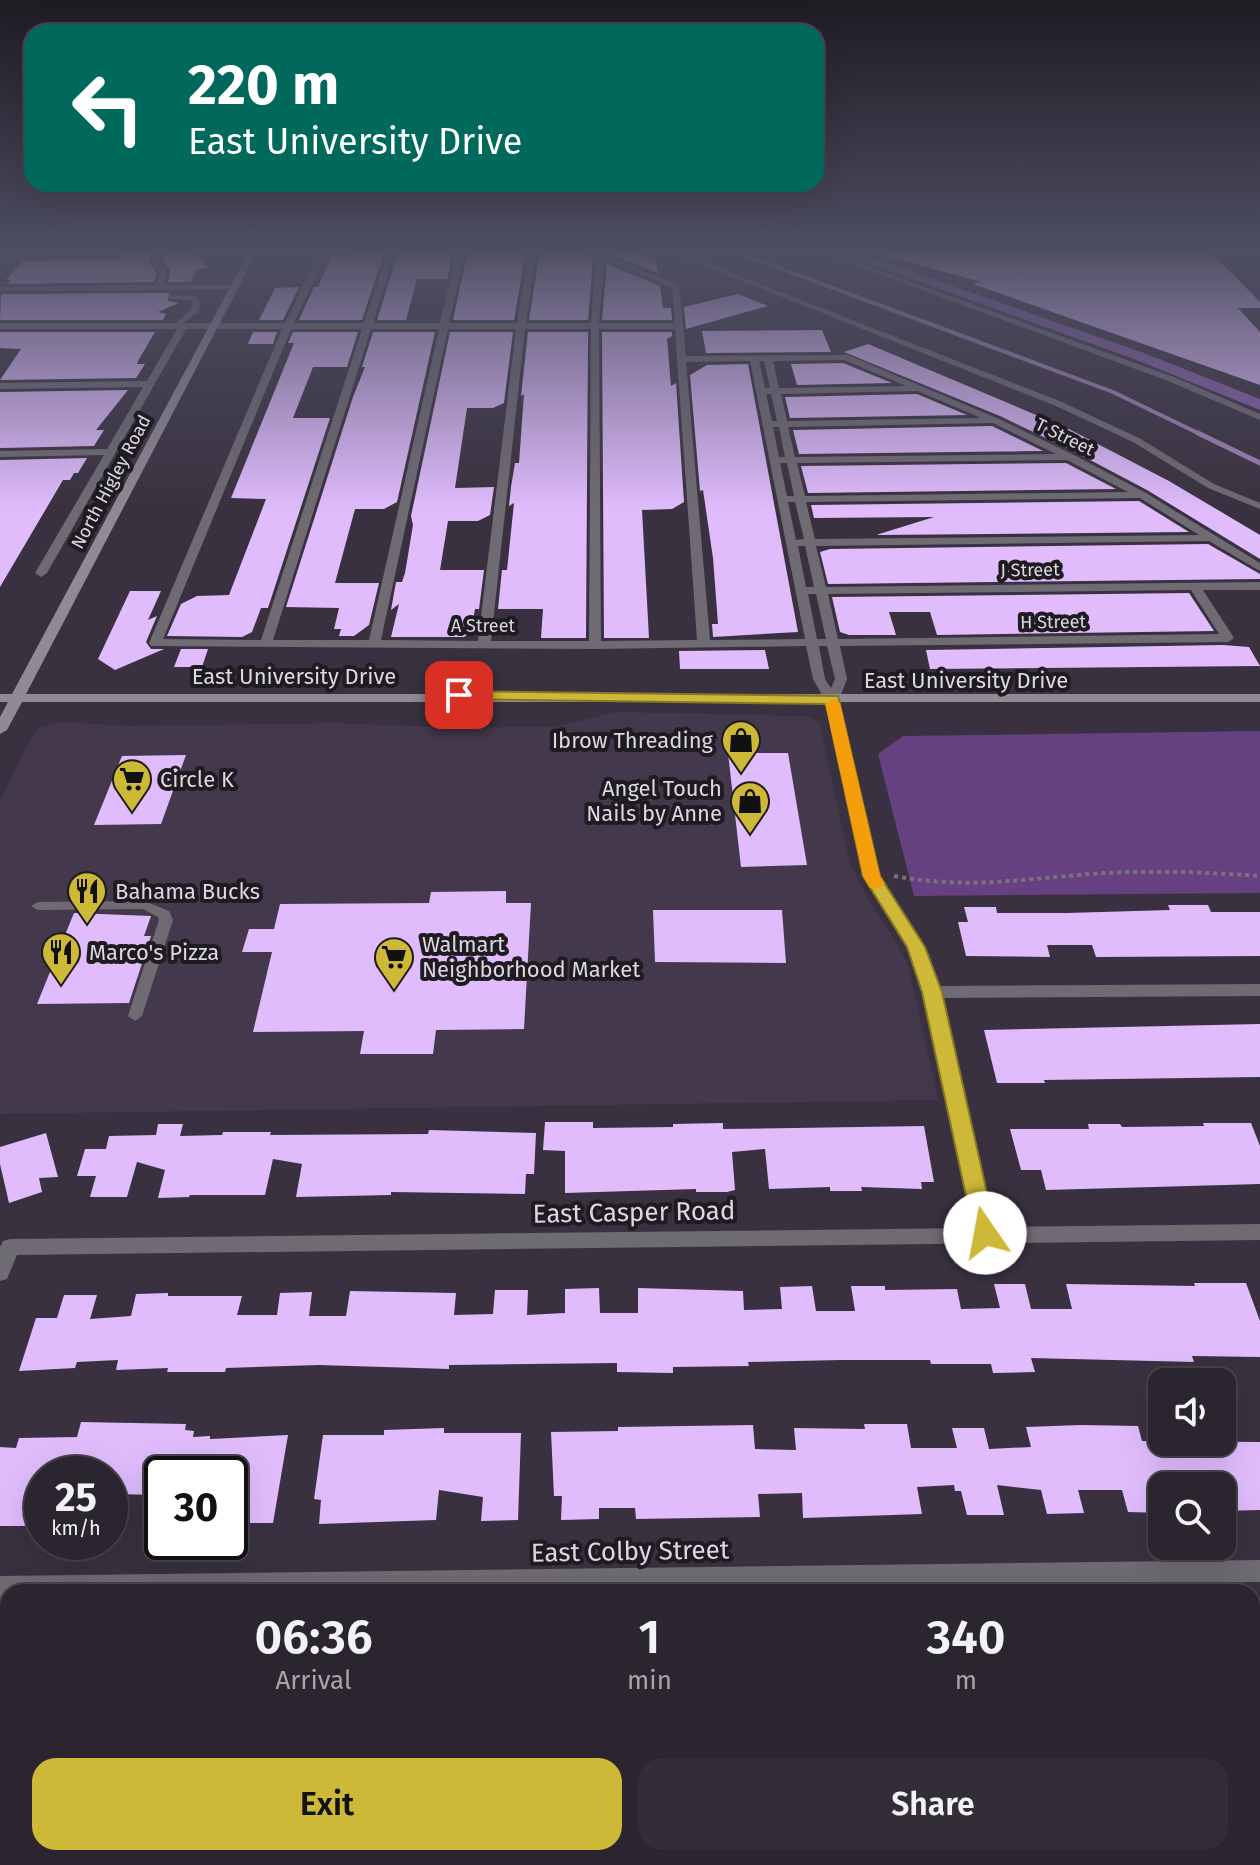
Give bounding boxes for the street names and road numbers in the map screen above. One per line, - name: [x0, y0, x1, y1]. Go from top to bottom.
- street label: North Higley Road: [66, 411, 156, 553]
- street label: T Street: [1032, 413, 1099, 461]
- street label: J Street: [1000, 558, 1060, 582]
- street label: H Street: [1020, 610, 1087, 634]
- street label: A Street: [451, 615, 515, 637]
- street label: East University Drive: [192, 663, 396, 690]
- street label: East University Drive: [864, 667, 1068, 694]
- street label: East Casper Road: [532, 1195, 736, 1230]
- street label: East Colby Street: [531, 1534, 730, 1569]

